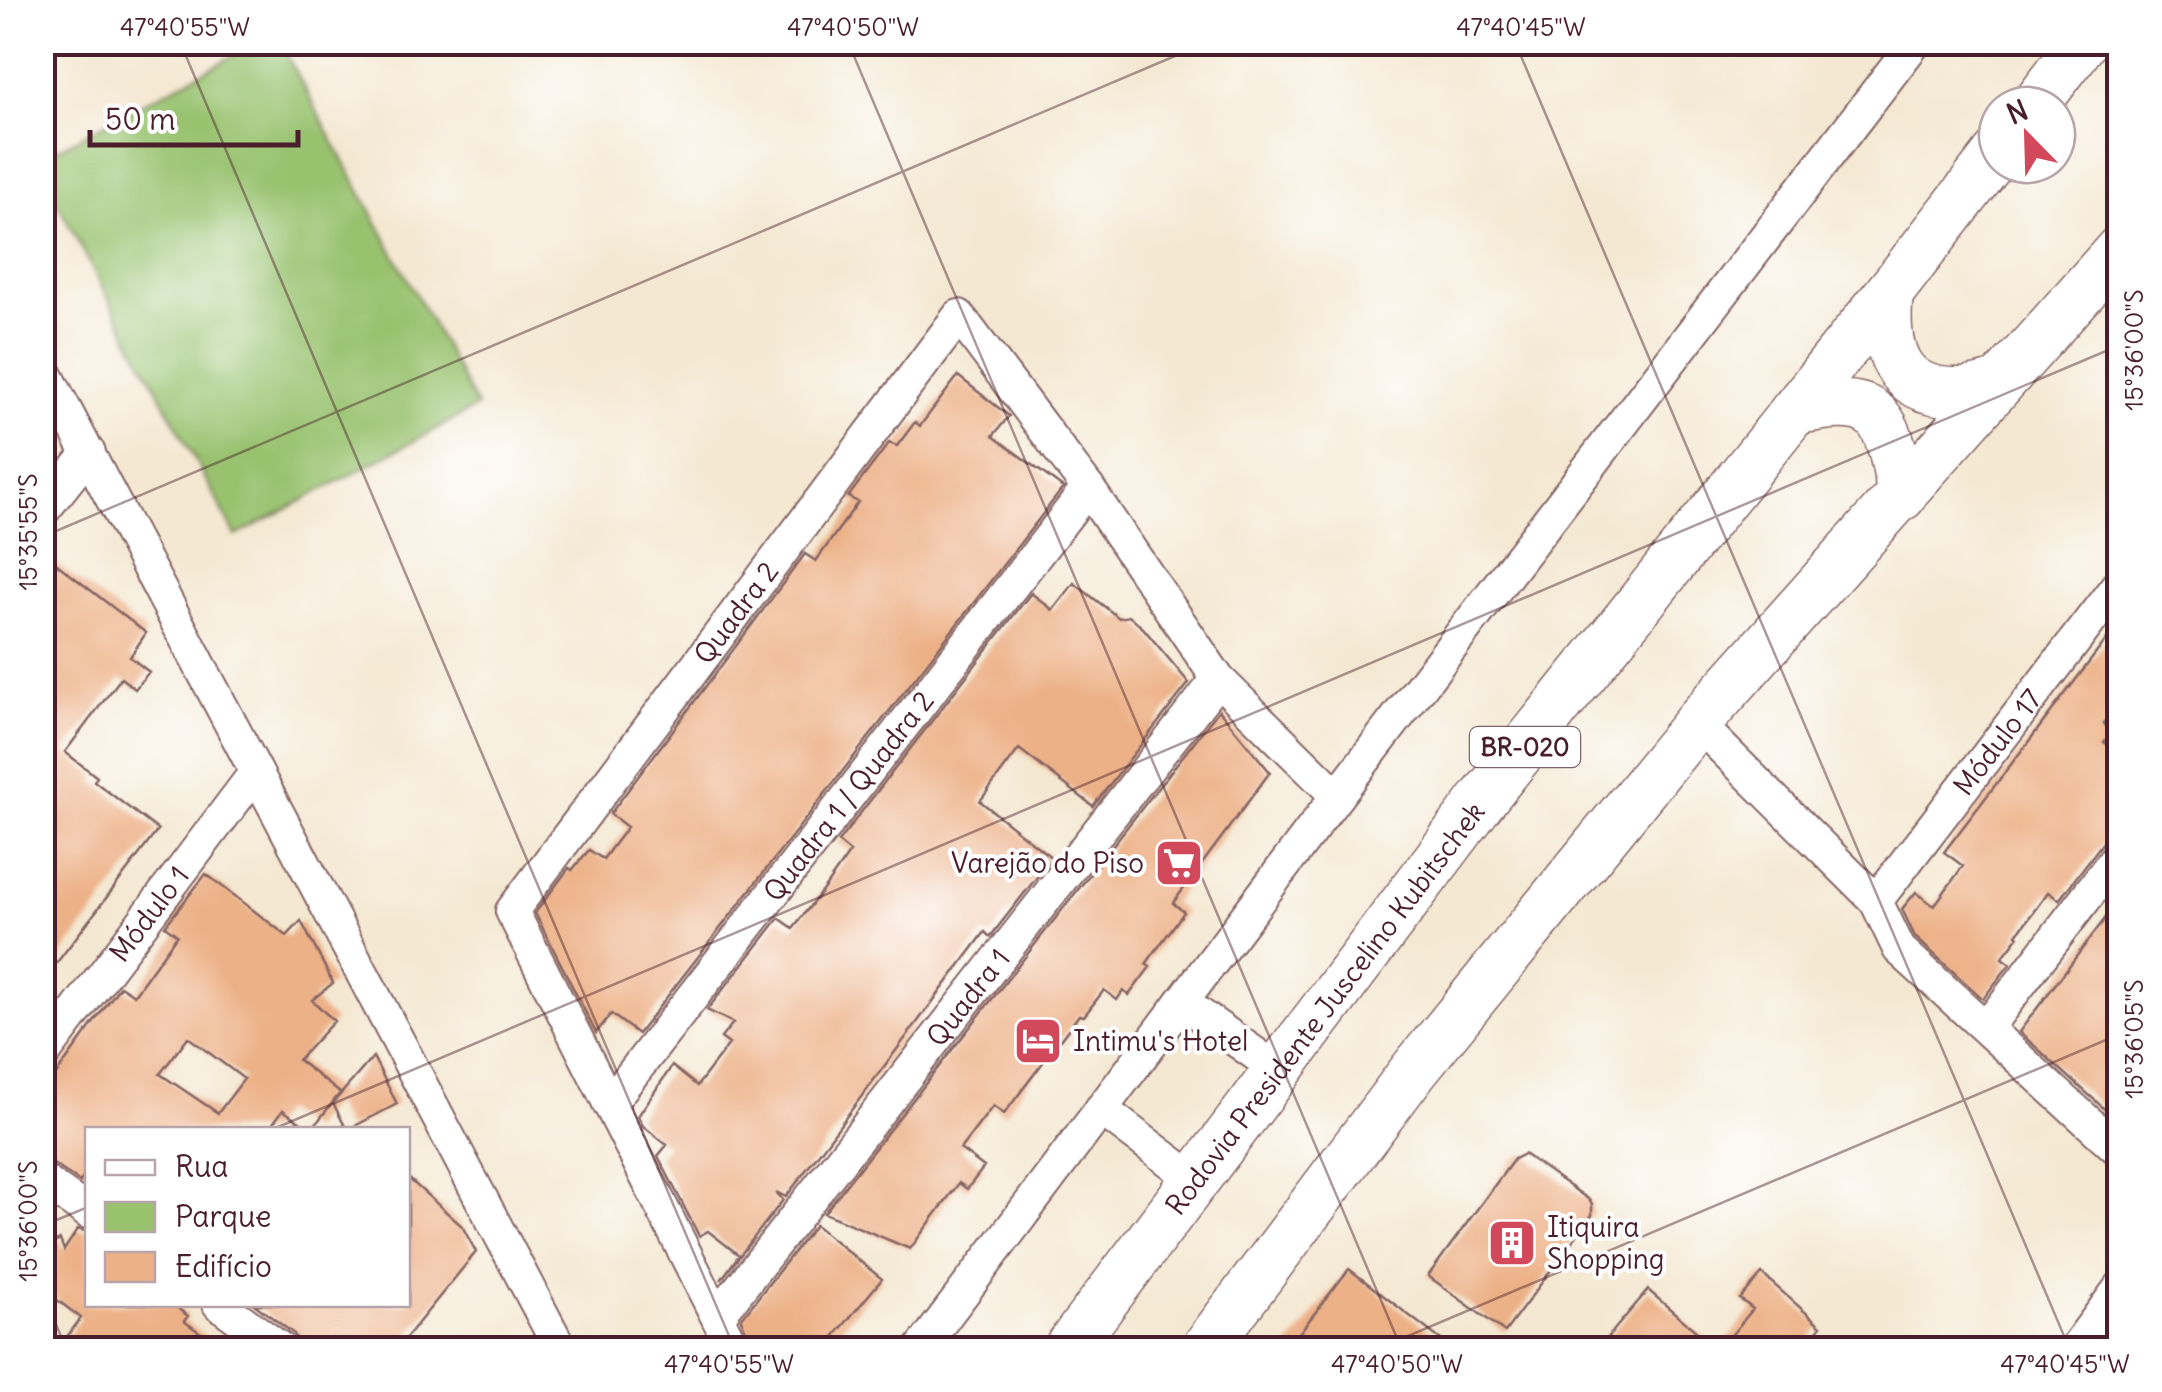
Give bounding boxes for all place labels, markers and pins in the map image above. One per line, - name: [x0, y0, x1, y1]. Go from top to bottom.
- supermarket icon: Varejão do Piso: [1153, 837, 1205, 889]
- place label: Varejão do Piso: [951, 845, 1144, 881]
- hotel icon: Intimu's Hotel: [1012, 1015, 1064, 1067]
- place label: Intimu's Hotel: [1073, 1023, 1248, 1059]
- place label: Itiquira Shopping: [1547, 1209, 1665, 1277]
- building icon: Itiquira Shopping: [1486, 1217, 1538, 1269]

